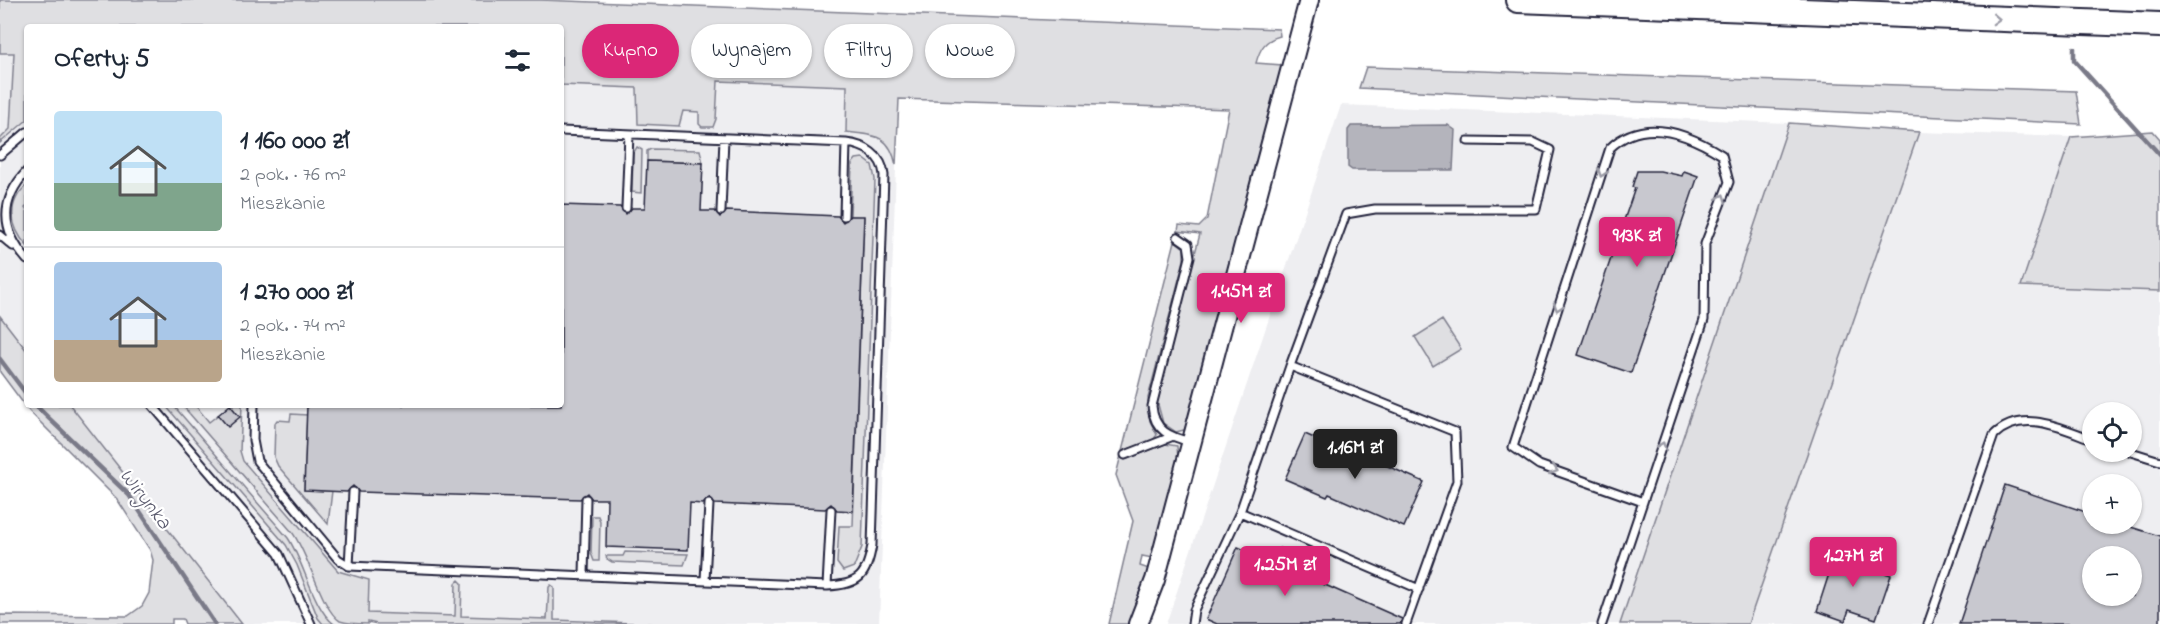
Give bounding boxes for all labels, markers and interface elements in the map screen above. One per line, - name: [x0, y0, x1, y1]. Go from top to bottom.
- one-way arrow: [1992, 12, 2001, 25]
- chip: Kupno: [582, 24, 679, 78]
- chip: Wynajem: [691, 24, 812, 78]
- chip: Filtry: [824, 24, 913, 78]
- chip: Nowe: [925, 24, 1015, 78]
- text: Oferty: 5: [54, 41, 150, 79]
- icon: filters: [501, 44, 534, 77]
- text: 1 160 000 zł: [240, 123, 349, 161]
- icon: home: [102, 135, 174, 207]
- text: 2 pok. · 76 m²: [240, 161, 346, 190]
- one-way arrow: [1596, 167, 1609, 177]
- text: Mieszkanie: [240, 190, 325, 219]
- one-way arrow: [1715, 193, 1728, 204]
- pin: 913K zł: [1582, 217, 1692, 268]
- text: 913K zł: [1613, 222, 1661, 251]
- pin: 1.45M zł: [1179, 273, 1303, 324]
- text: 1 270 000 zł: [240, 274, 353, 312]
- text: 1.45M zł: [1211, 278, 1271, 307]
- icon: home: [102, 286, 174, 358]
- one-way arrow: [1553, 301, 1565, 312]
- text: 2 pok. · 74 m²: [240, 312, 346, 341]
- text: Mieszkanie: [240, 341, 325, 370]
- map controls: [2082, 402, 2142, 606]
- button: locate: [2082, 402, 2142, 462]
- pin: 1.16M zł: [1293, 429, 1417, 480]
- text: 1.16M zł: [1327, 434, 1383, 463]
- one-way arrow: [1654, 441, 1667, 452]
- water label: Wirynka: [111, 462, 178, 537]
- one-way arrow: [1548, 463, 1559, 476]
- button: +: [2082, 474, 2142, 534]
- pin: 1.27M zł: [1791, 537, 1915, 588]
- text: 1.27M zł: [1824, 542, 1882, 571]
- pin: 1.25M zł: [1223, 546, 1347, 597]
- button: −: [2082, 546, 2142, 606]
- text: 1.25M zł: [1254, 551, 1316, 580]

